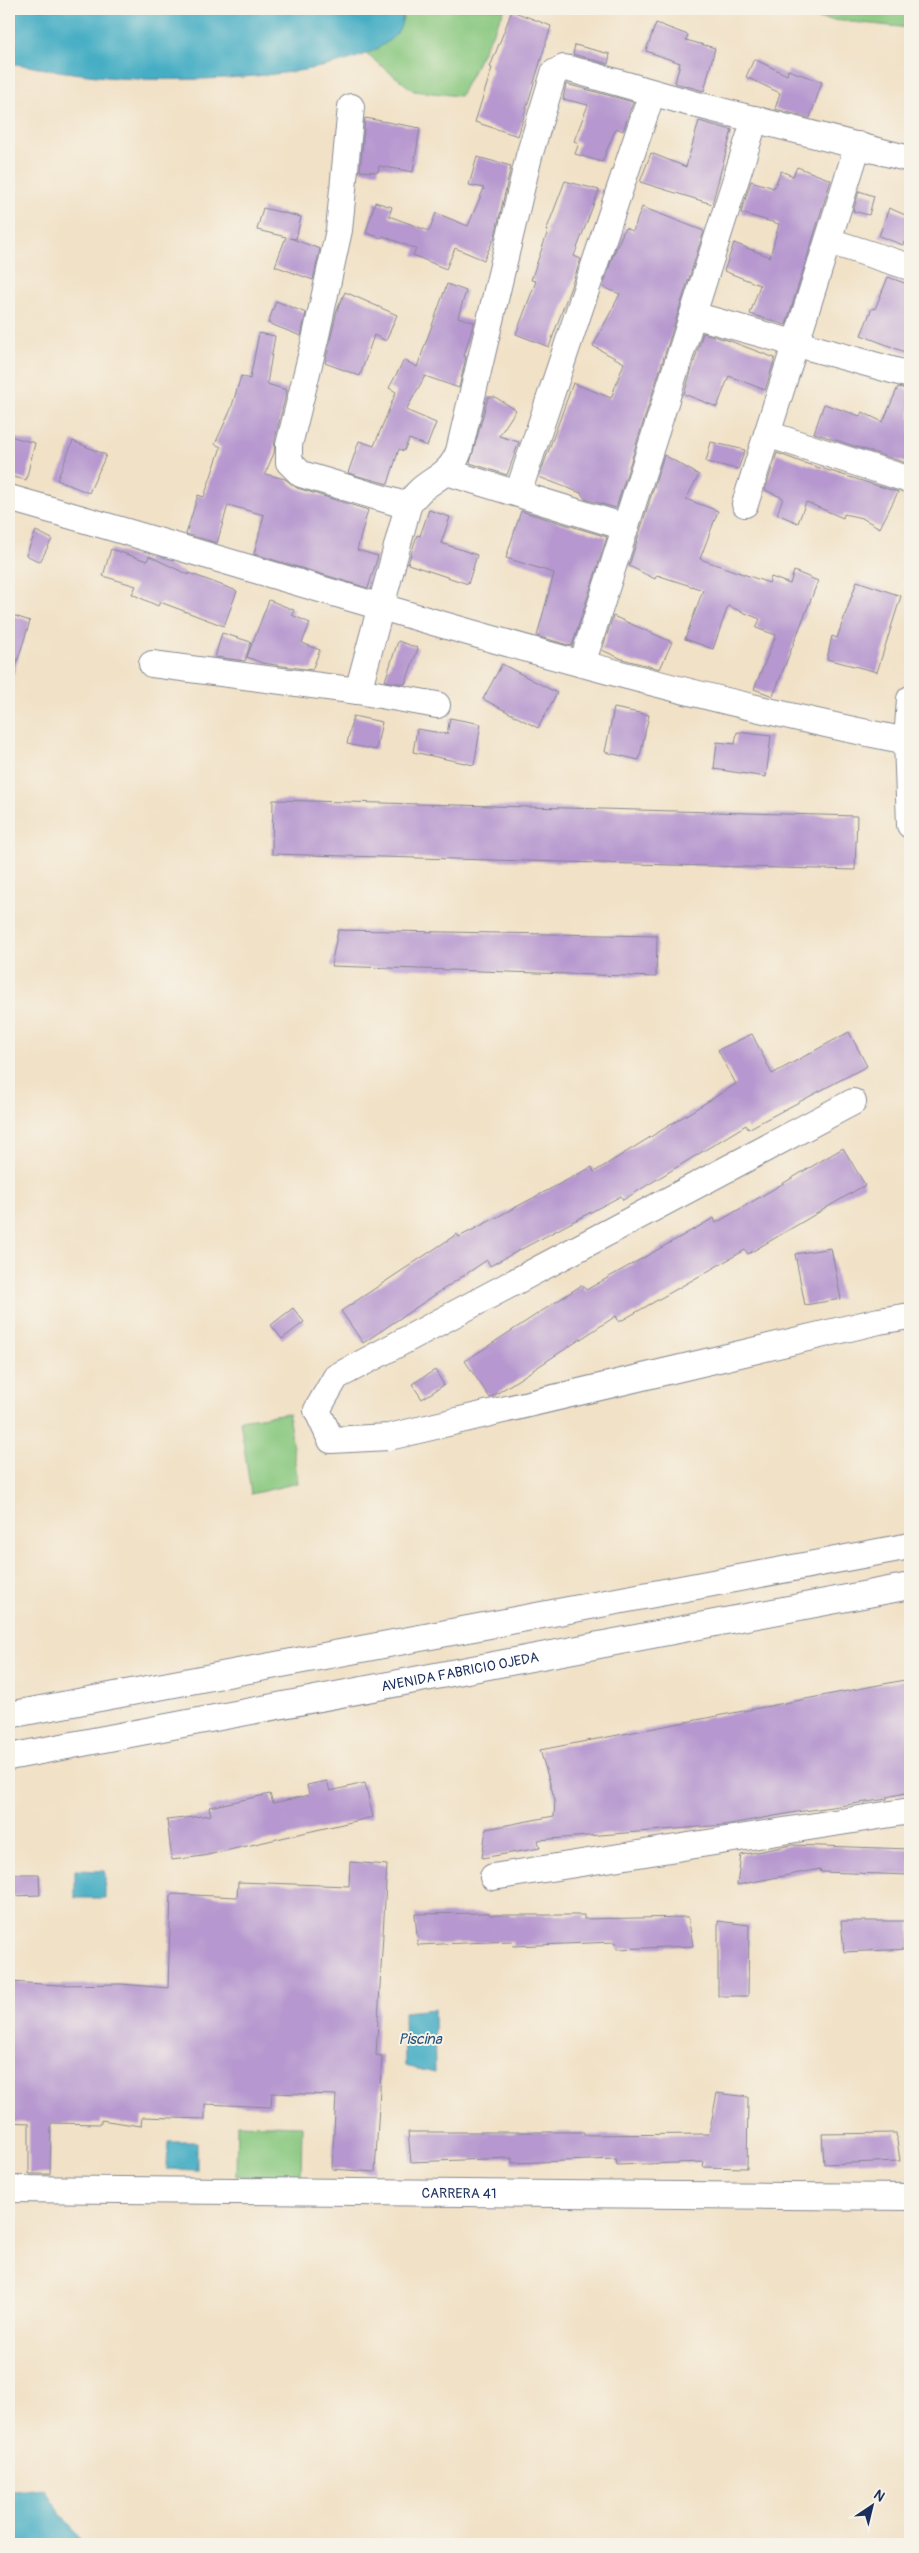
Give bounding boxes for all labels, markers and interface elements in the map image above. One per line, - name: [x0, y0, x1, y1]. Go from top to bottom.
- street label: AVENIDA FABRICIO OJEDA: [380, 1649, 540, 1695]
- water label: Piscina: [398, 2030, 443, 2049]
- street label: CARRERA 41: [421, 2185, 497, 2202]
- north arrow: [846, 2480, 896, 2530]
- text: N: [870, 2486, 888, 2505]

